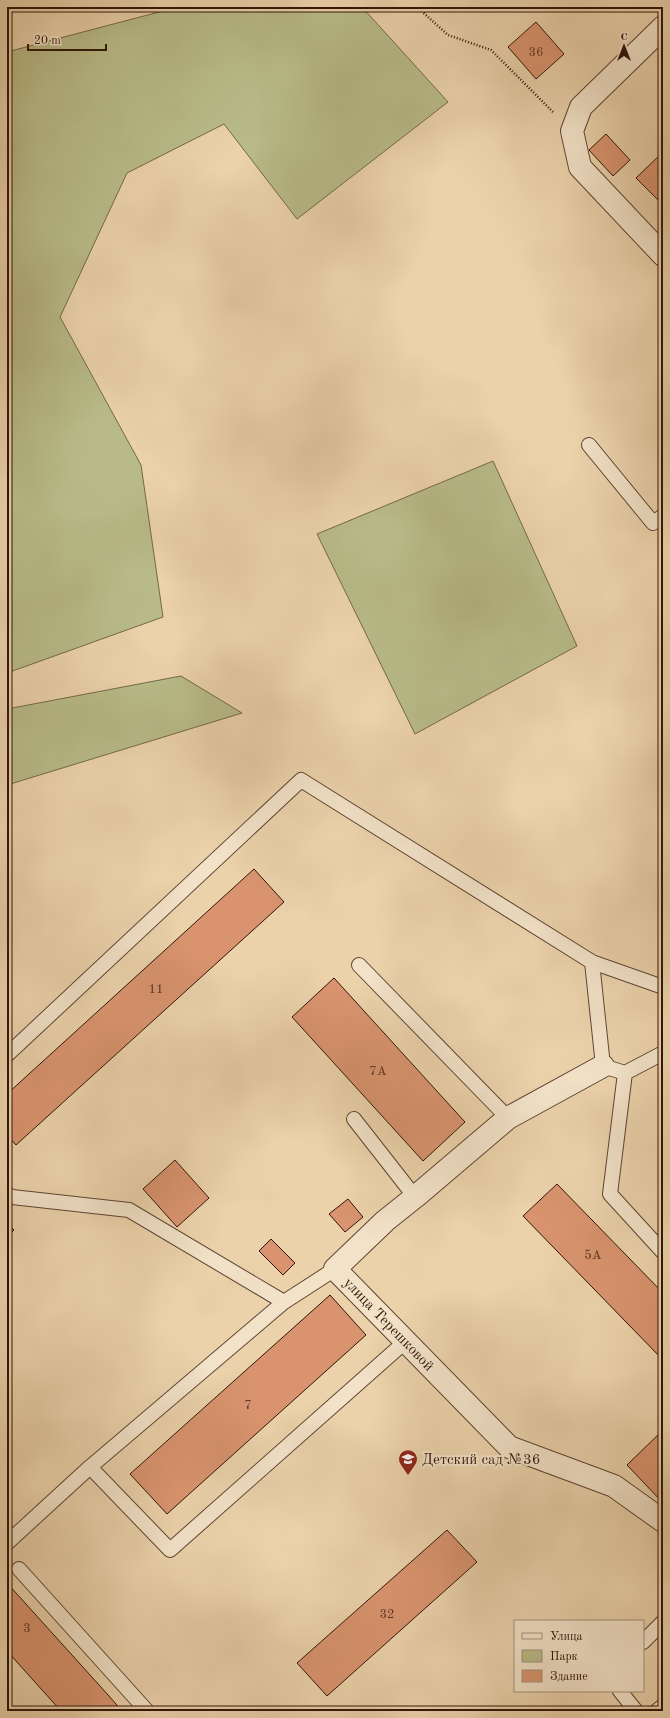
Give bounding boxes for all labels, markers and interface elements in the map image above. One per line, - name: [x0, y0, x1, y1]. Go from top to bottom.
- scale bar: [28, 26, 106, 52]
- north arrow: [604, 26, 644, 66]
- text: С: [620, 32, 628, 43]
- text: 20 m: [34, 35, 61, 47]
- house number: 36: [528, 46, 544, 59]
- house number: 11: [148, 983, 164, 996]
- house number: 7А: [369, 1065, 387, 1078]
- house number: 5А: [584, 1249, 602, 1262]
- street label: улица Терешковой: [340, 1276, 436, 1374]
- house number: 7: [244, 1399, 252, 1412]
- school or university icon: Детский сад №36: [397, 1448, 419, 1476]
- place label: Детский сад №36: [422, 1453, 540, 1468]
- house number: 32: [379, 1608, 395, 1621]
- legend: [514, 1620, 644, 1692]
- house number: 3: [23, 1622, 31, 1635]
- text: Улица: [550, 1631, 583, 1643]
- text: Парк: [550, 1651, 578, 1663]
- text: Здание: [550, 1671, 588, 1683]

